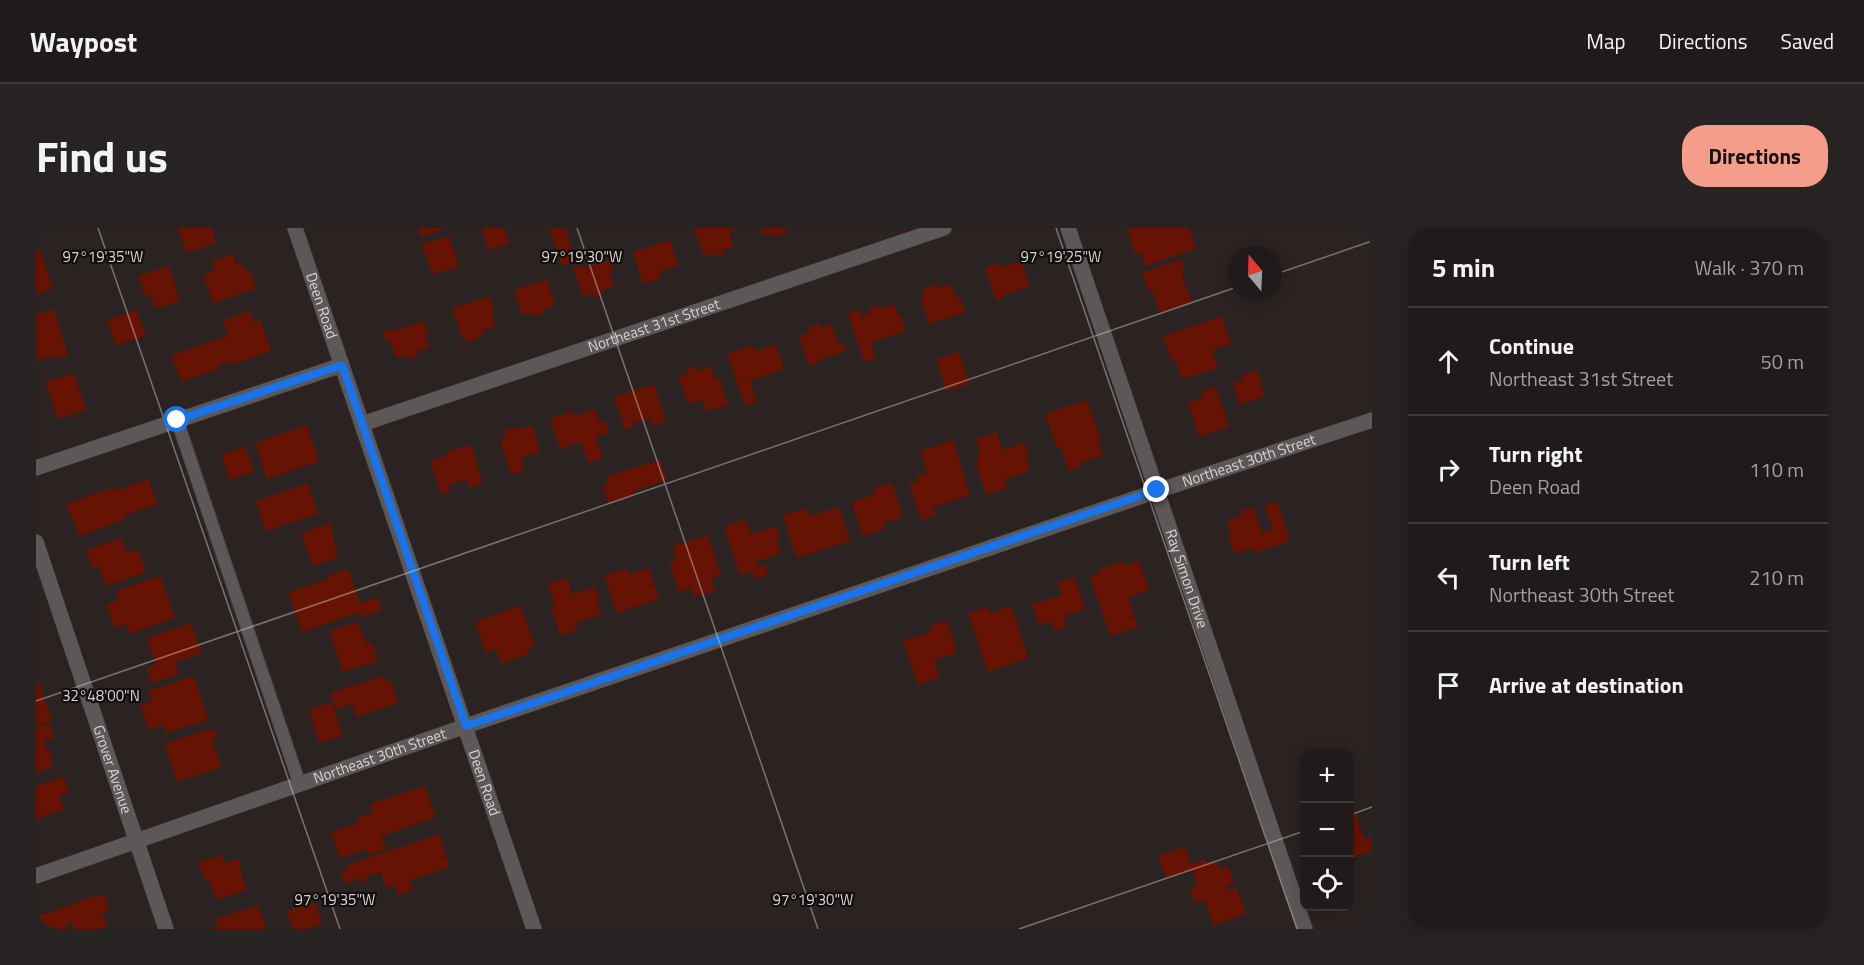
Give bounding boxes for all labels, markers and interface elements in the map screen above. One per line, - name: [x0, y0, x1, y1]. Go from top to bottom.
- text: Waypost: [30, 20, 137, 63]
- text: Map: [1586, 25, 1626, 57]
- text: Directions: [1659, 25, 1748, 57]
- text: Saved: [1781, 25, 1834, 57]
- text: Find us: [36, 124, 168, 188]
- button: Directions: [1682, 125, 1828, 187]
- text: 97°19'35"W: [63, 245, 143, 268]
- text: 97°19'30"W: [542, 245, 622, 268]
- text: 97°19'25"W: [1021, 245, 1101, 268]
- north arrow: [1228, 246, 1282, 300]
- text: 5 min: [1432, 248, 1495, 287]
- text: Walk · 370 m: [1695, 252, 1804, 283]
- street label: Deen Road: [300, 269, 344, 342]
- street label: Northeast 31st Street: [585, 292, 724, 358]
- text: Continue: [1489, 329, 1574, 363]
- icon: ahead: [1432, 345, 1465, 378]
- text: 50 m: [1760, 346, 1804, 377]
- text: Northeast 31st Street: [1489, 363, 1673, 394]
- route start: [163, 406, 189, 432]
- street label: Northeast 30th Street: [1179, 427, 1319, 493]
- text: Turn right: [1489, 437, 1583, 471]
- icon: right: [1432, 453, 1465, 486]
- text: 110 m: [1749, 454, 1804, 485]
- text: Deen Road: [1489, 471, 1581, 502]
- route end: [1143, 476, 1169, 502]
- street label: Ray Simon Drive: [1160, 526, 1214, 631]
- text: Turn left: [1489, 545, 1570, 579]
- icon: left: [1432, 561, 1465, 594]
- text: 210 m: [1749, 562, 1804, 593]
- text: Northeast 30th Street: [1489, 579, 1675, 610]
- text: Arrive at destination: [1489, 668, 1684, 702]
- icon: arrive: [1432, 669, 1465, 702]
- text: 32°48'00"N: [62, 684, 140, 707]
- street label: Grover Avenue: [87, 722, 138, 817]
- street label: Northeast 30th Street: [310, 722, 450, 789]
- street label: Deen Road: [463, 746, 507, 819]
- map controls: [1300, 749, 1354, 911]
- button: +: [1300, 749, 1354, 803]
- button: −: [1300, 803, 1354, 857]
- button: locate: [1300, 857, 1354, 911]
- text: 97°19'35"W: [295, 888, 375, 911]
- text: 97°19'30"W: [773, 888, 853, 911]

